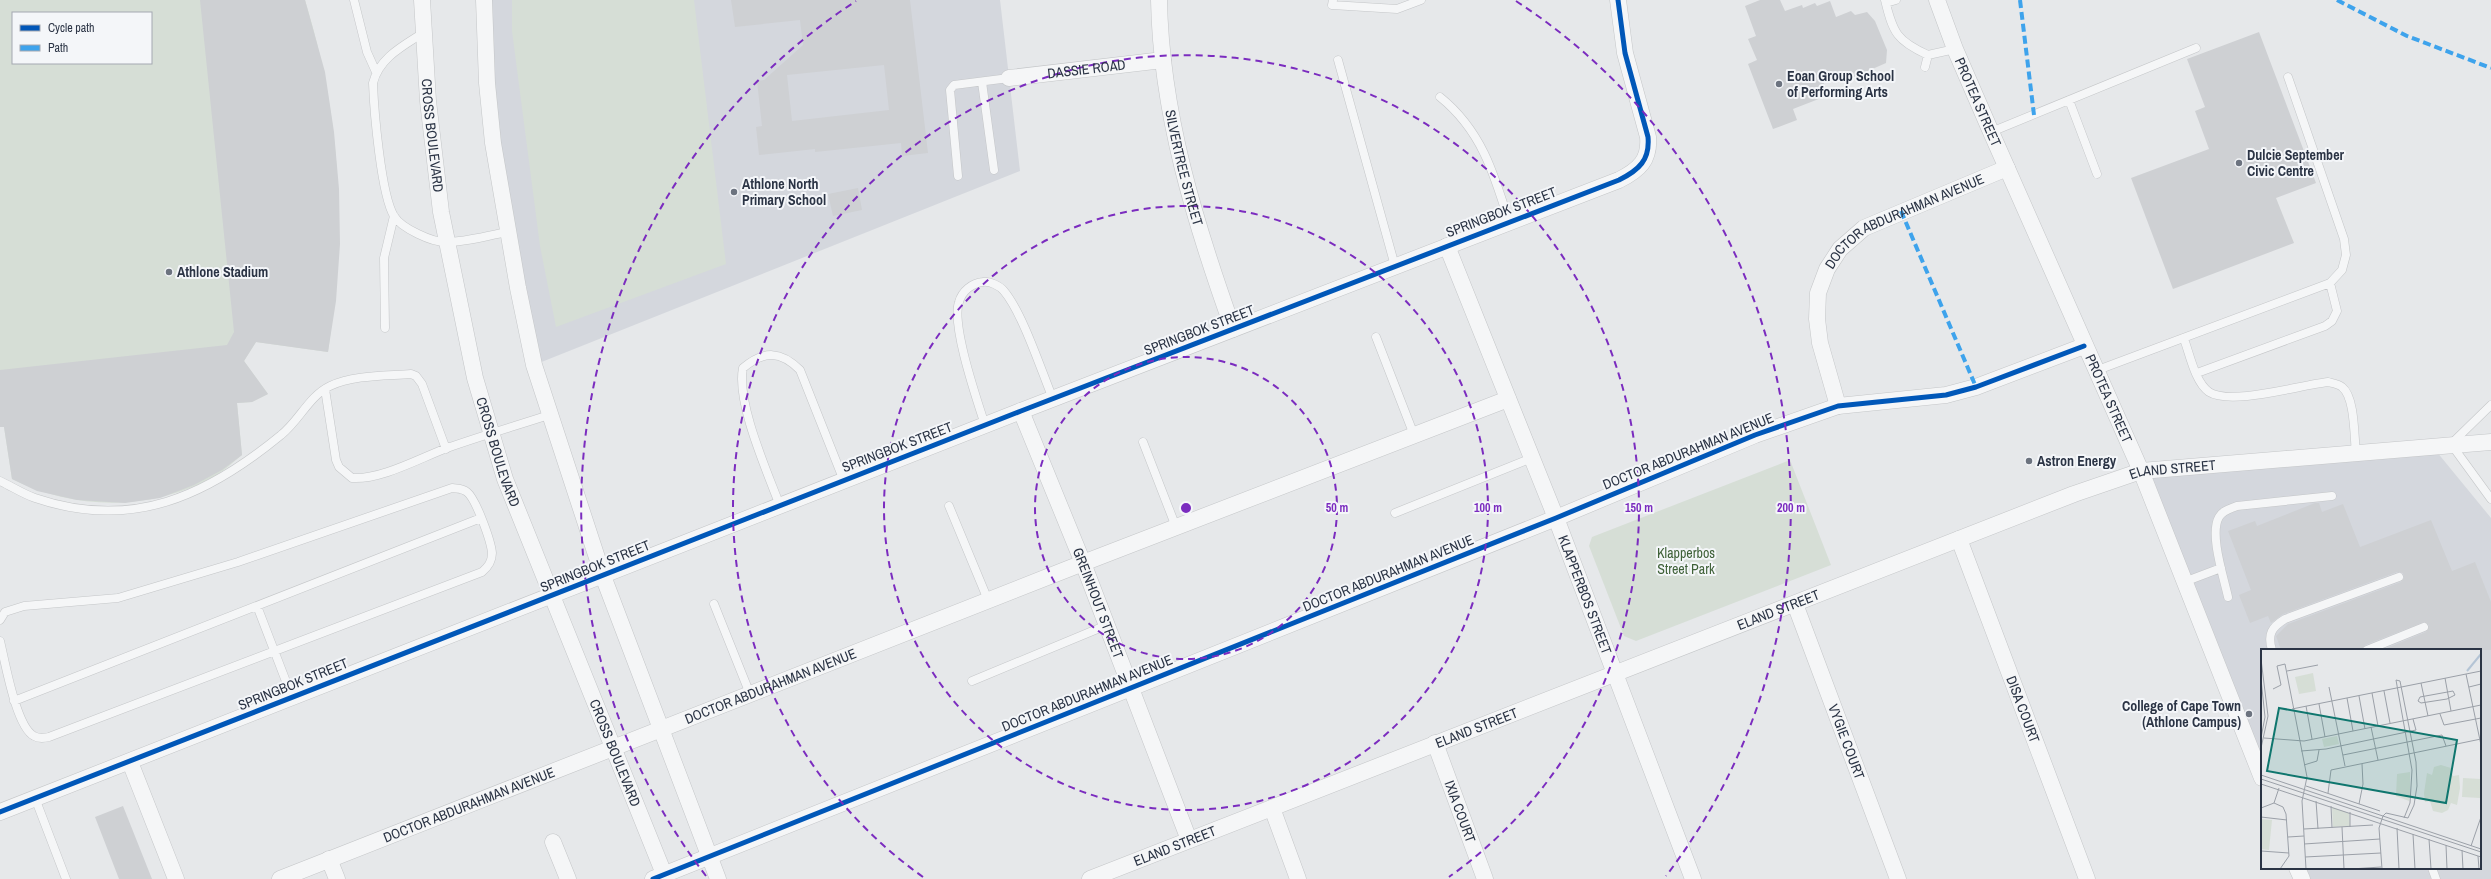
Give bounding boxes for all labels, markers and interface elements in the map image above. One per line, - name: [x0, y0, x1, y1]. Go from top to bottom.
- legend: [12, 12, 152, 64]
- text: Cycle path: [48, 20, 95, 36]
- text: Path: [48, 40, 68, 56]
- street label: DASSIE ROAD: [1046, 55, 1127, 82]
- street label: PROTEA STREET: [1951, 55, 2005, 149]
- place label: Eoan Group School of Performing Arts: [1787, 67, 1894, 101]
- street label: CROSS BOULEVARD: [418, 78, 448, 193]
- marker: Eoan Group School of Performing Arts: [1774, 79, 1784, 89]
- street label: SILVERTREE STREET: [1161, 108, 1207, 228]
- place label: Dulcie September Civic Centre: [2247, 146, 2345, 180]
- marker: Dulcie September Civic Centre: [2234, 158, 2244, 168]
- street label: DOCTOR ABDURAHMAN AVENUE: [1821, 170, 1987, 272]
- place label: Athlone North Primary School: [742, 175, 826, 209]
- street label: SPRINGBOK STREET: [1443, 183, 1559, 241]
- marker: Athlone North Primary School: [729, 187, 739, 197]
- place label: Athlone Stadium: [177, 263, 268, 281]
- marker: Athlone Stadium: [164, 267, 174, 277]
- street label: SPRINGBOK STREET: [1141, 301, 1257, 359]
- street label: PROTEA STREET: [2081, 351, 2136, 446]
- street label: CROSS BOULEVARD: [472, 395, 524, 510]
- street label: DOCTOR ABDURAHMAN AVENUE: [1600, 408, 1776, 494]
- street label: SPRINGBOK STREET: [839, 418, 955, 476]
- place label: Astron Energy: [2037, 452, 2117, 470]
- marker: Astron Energy: [2024, 456, 2034, 466]
- street label: ELAND STREET: [2127, 456, 2216, 483]
- text: 50 m: [1326, 500, 1348, 516]
- text: 100 m: [1474, 500, 1502, 516]
- text: 150 m: [1625, 500, 1653, 516]
- text: 200 m: [1777, 500, 1805, 516]
- centre of rings: [1179, 501, 1193, 515]
- street label: DOCTOR ABDURAHMAN AVENUE: [1300, 530, 1476, 616]
- street label: KLAPPERBOS STREET: [1554, 533, 1616, 657]
- street label: SPRINGBOK STREET: [538, 536, 652, 596]
- park label: Klapperbos Street Park: [1657, 544, 1715, 578]
- street label: GREINHOUT STREET: [1069, 545, 1128, 661]
- street label: ELAND STREET: [1734, 586, 1822, 634]
- street label: DOCTOR ABDURAHMAN AVENUE: [682, 644, 859, 728]
- inset map: [2261, 649, 2481, 869]
- street label: DOCTOR ABDURAHMAN AVENUE: [999, 650, 1175, 736]
- street label: SPRINGBOK STREET: [236, 654, 350, 714]
- street label: DISA COURT: [2002, 673, 2044, 745]
- street label: CROSS BOULEVARD: [586, 697, 645, 809]
- place label: College of Cape Town (Athlone Campus): [2122, 697, 2241, 731]
- street label: VYGIE COURT: [1824, 702, 1869, 782]
- street label: ELAND STREET: [1433, 704, 1520, 752]
- marker: College of Cape Town (Athlone Campus): [2244, 709, 2254, 719]
- street label: DOCTOR ABDURAHMAN AVENUE: [381, 763, 557, 847]
- street label: IXIA COURT: [1441, 778, 1480, 845]
- street label: ELAND STREET: [1131, 822, 1218, 870]

